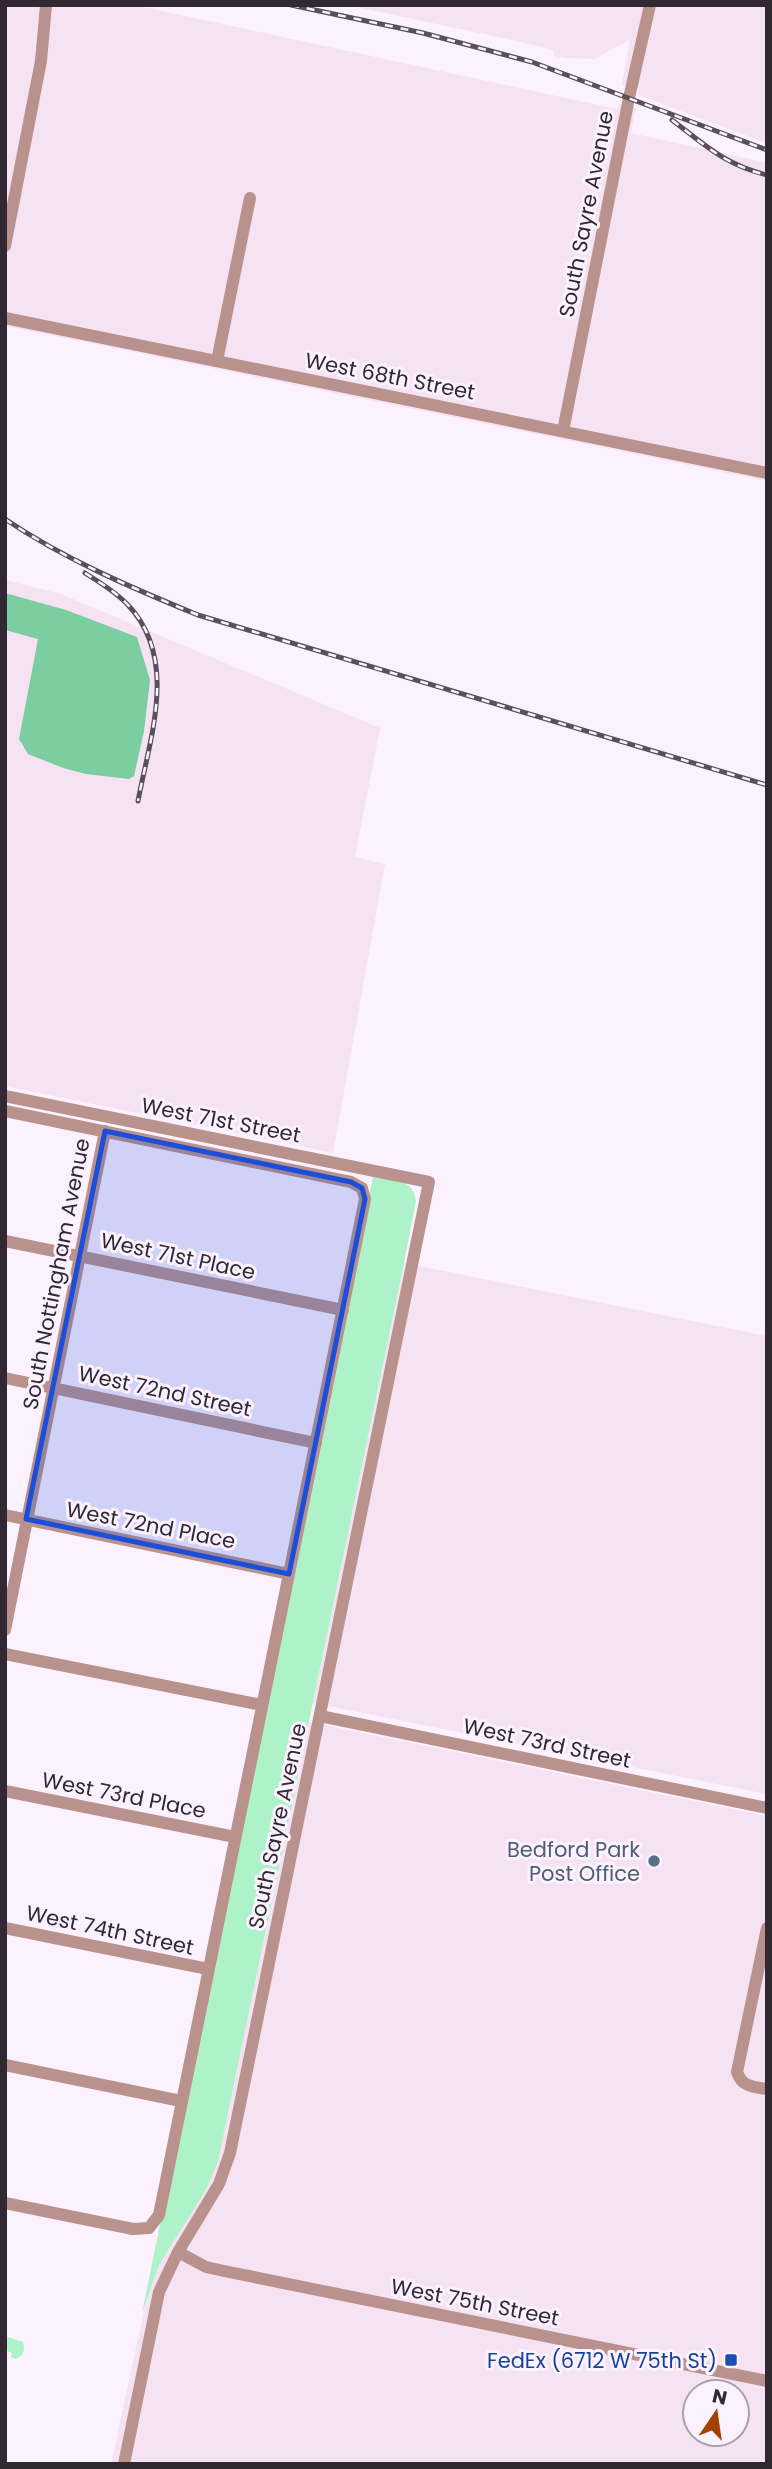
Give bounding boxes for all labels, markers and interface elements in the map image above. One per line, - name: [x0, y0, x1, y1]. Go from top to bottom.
- street label: South Sayre Avenue: [552, 108, 620, 320]
- street label: West 68th Street: [303, 345, 477, 407]
- street label: West 71st Street: [139, 1090, 303, 1150]
- street label: South Nottingham Avenue: [15, 1136, 97, 1412]
- street label: West 71st Place: [98, 1225, 258, 1287]
- street label: West 72nd Street: [76, 1359, 254, 1423]
- street label: West 72nd Place: [64, 1494, 238, 1556]
- street label: West 73rd Street: [461, 1711, 633, 1775]
- street label: South Sayre Avenue: [241, 1720, 313, 1932]
- street label: West 73rd Place: [40, 1765, 208, 1825]
- place label: Bedford Park Post Office: [507, 1835, 640, 1888]
- marker: Bedford Park Post Office: [646, 1853, 662, 1869]
- street label: West 74th Street: [24, 1898, 196, 1962]
- street label: West 75th Street: [389, 2271, 561, 2333]
- place label: FedEx (6712 W 75th St): [487, 2346, 717, 2375]
- marker: FedEx (6712 W 75th St): [723, 2352, 739, 2368]
- north arrow: [681, 2378, 751, 2448]
- text: N: [710, 2382, 730, 2412]

